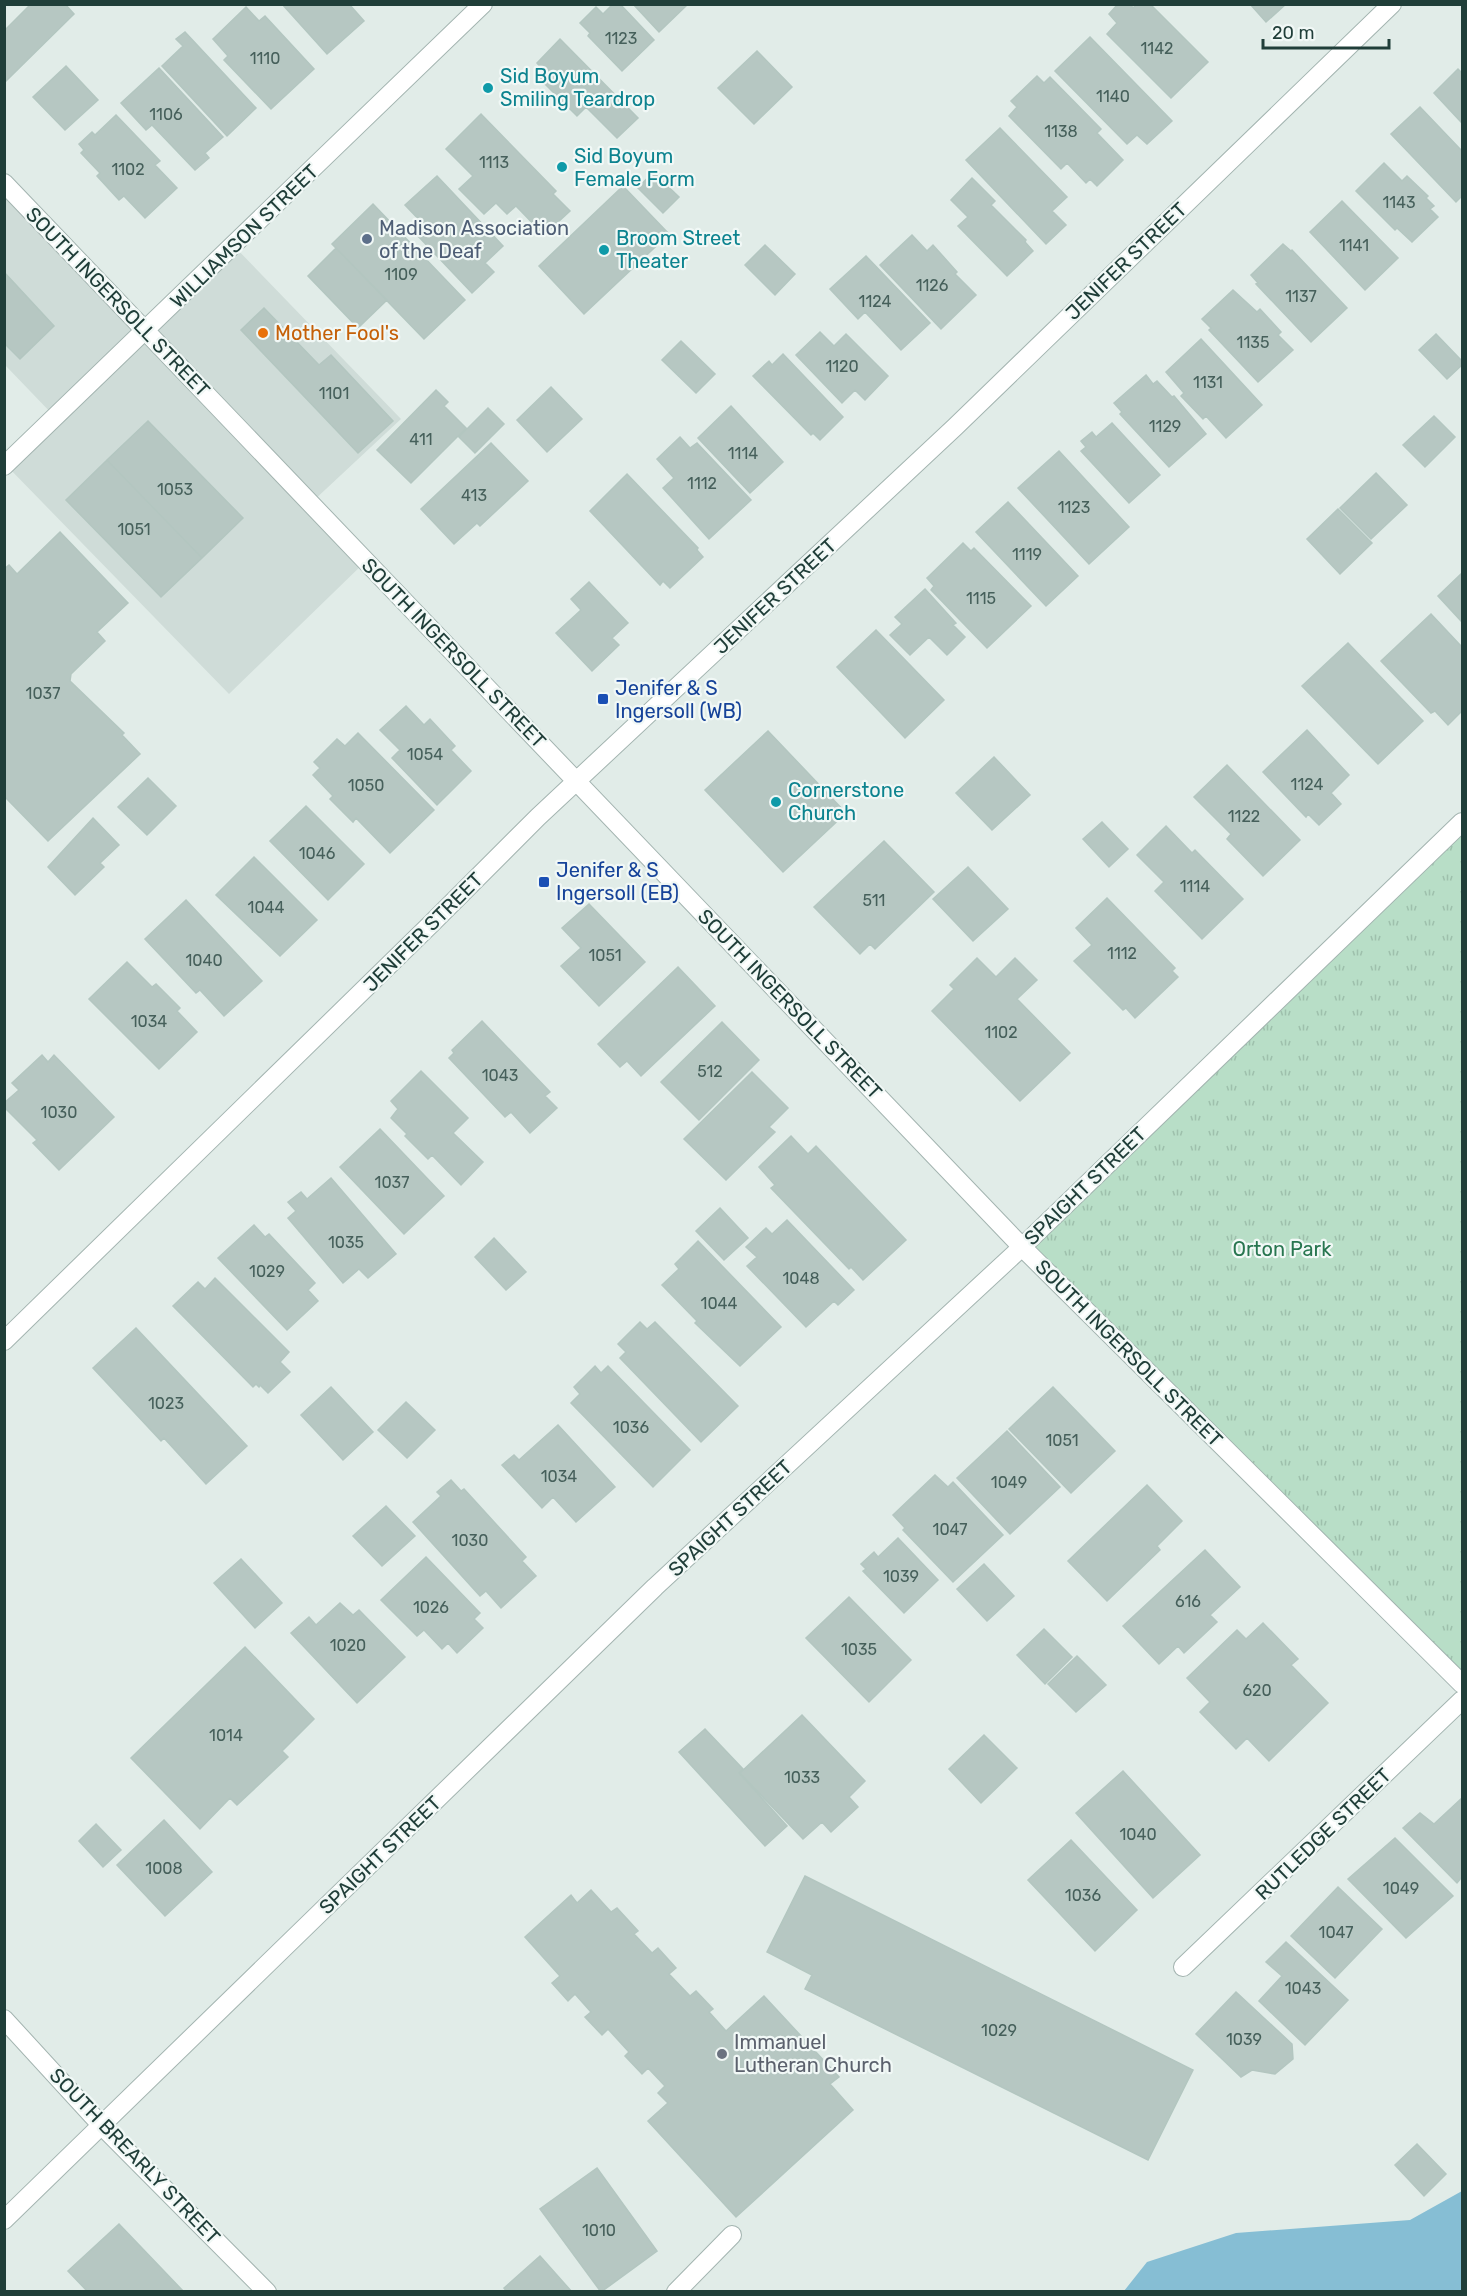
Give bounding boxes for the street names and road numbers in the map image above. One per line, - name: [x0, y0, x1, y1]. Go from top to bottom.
- street label: WILLIAMSON STREET: [165, 159, 323, 313]
- street label: JENIFER STREET: [1061, 197, 1192, 325]
- street label: SOUTH INGERSOLL STREET: [21, 202, 215, 402]
- street label: JENIFER STREET: [709, 533, 842, 659]
- street label: SOUTH INGERSOLL STREET: [357, 553, 551, 753]
- street label: JENIFER STREET: [358, 867, 488, 997]
- street label: SOUTH INGERSOLL STREET: [693, 904, 887, 1104]
- street label: SPAIGHT STREET: [1019, 1122, 1151, 1250]
- street label: SOUTH INGERSOLL STREET: [1030, 1254, 1228, 1452]
- street label: SPAIGHT STREET: [663, 1454, 797, 1581]
- street label: RUTLEDGE STREET: [1250, 1763, 1396, 1905]
- street label: SPAIGHT STREET: [314, 1791, 446, 1919]
- street label: SOUTH BREARLY STREET: [45, 2063, 226, 2249]

